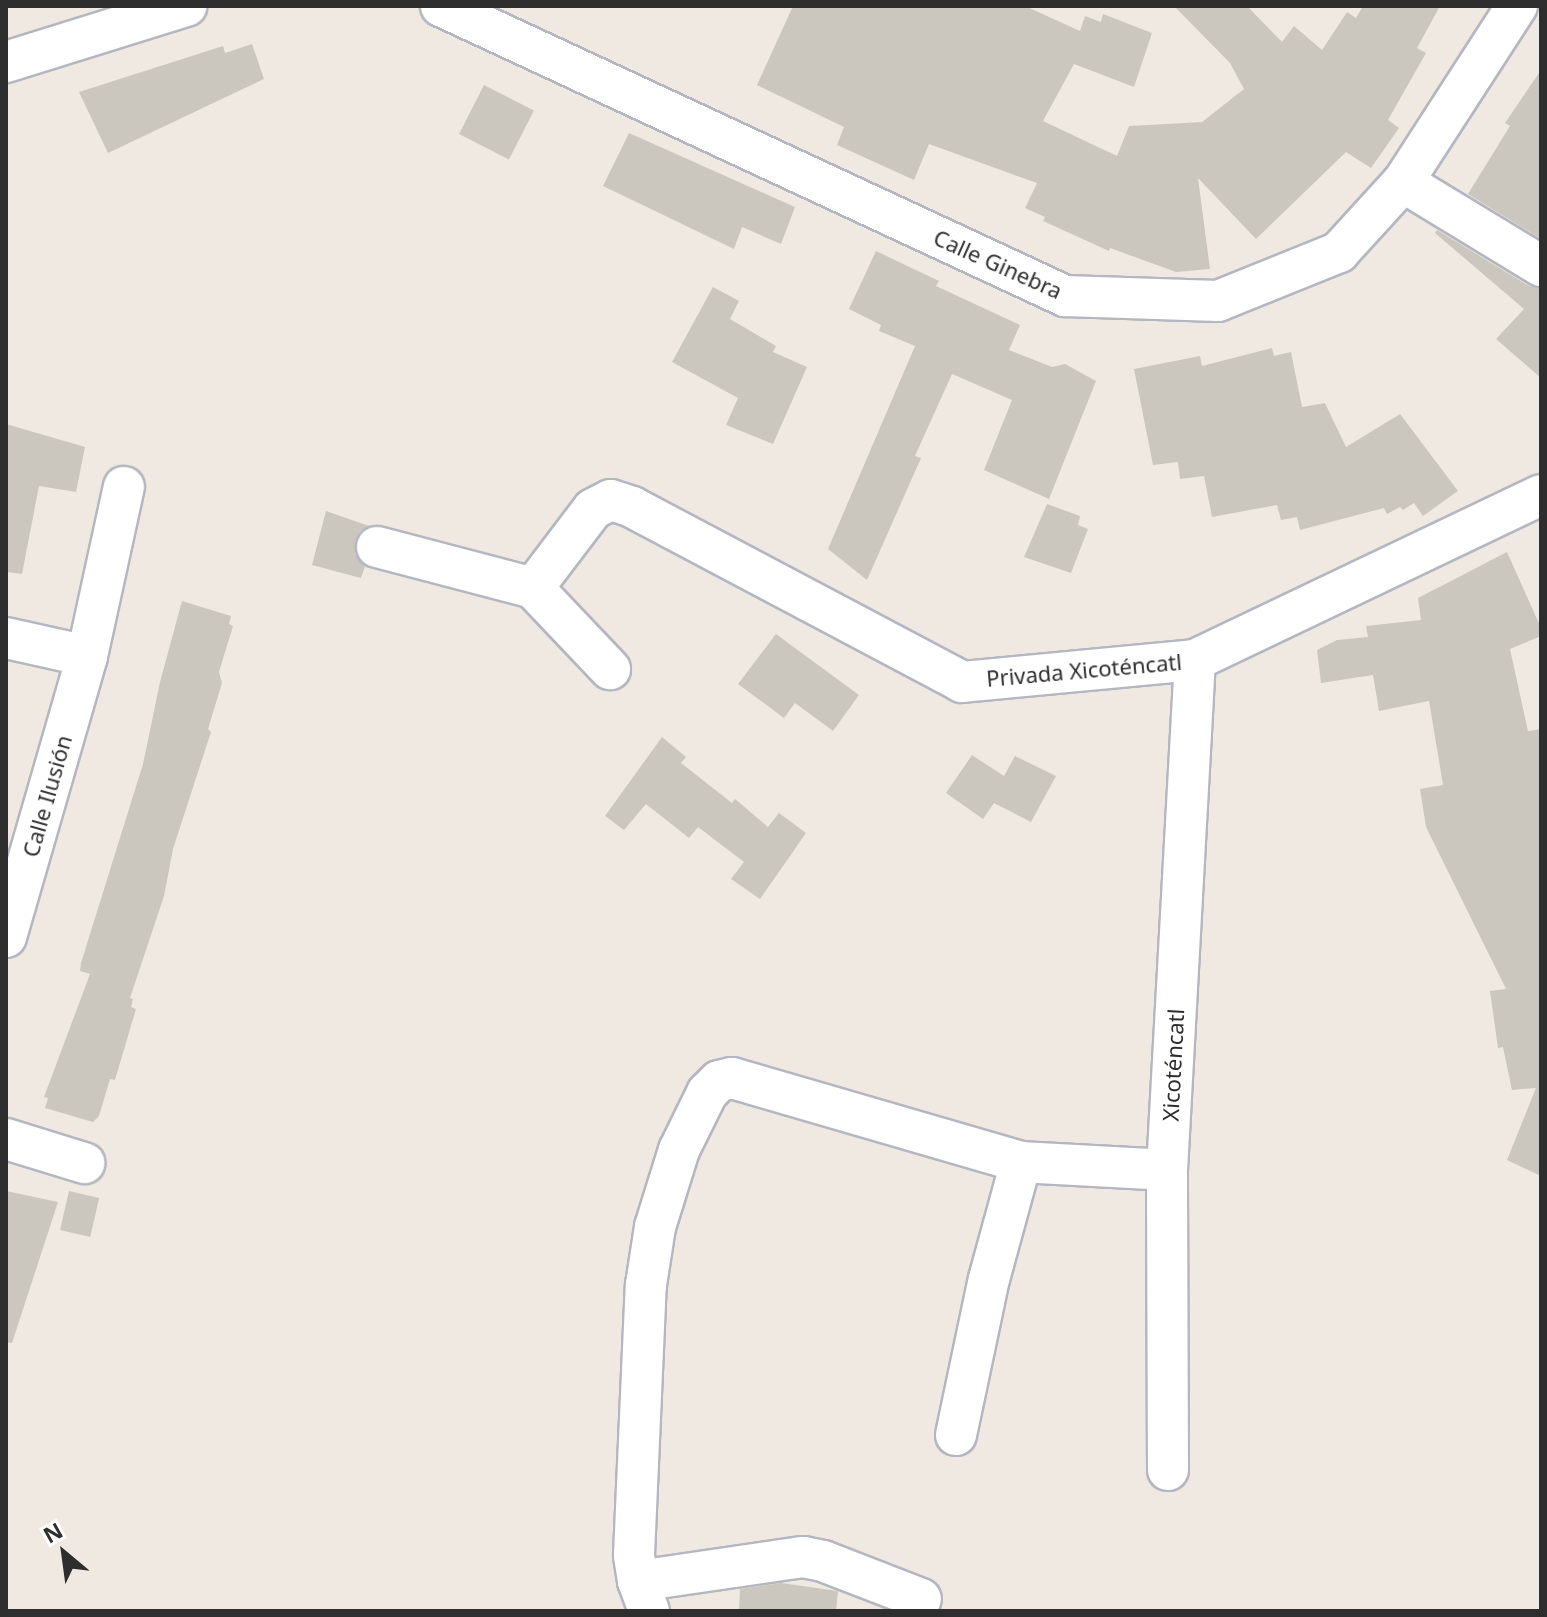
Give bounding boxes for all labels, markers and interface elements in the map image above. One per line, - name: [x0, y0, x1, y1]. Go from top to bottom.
- street label: Calle Ginebra: [930, 224, 1066, 304]
- street label: Privada Xicoténcatl: [985, 648, 1183, 692]
- street label: Calle Ilusión: [17, 732, 77, 860]
- street label: Xicoténcatl: [1157, 1008, 1189, 1122]
- north arrow: [24, 1513, 104, 1593]
- text: N: [37, 1515, 67, 1549]

